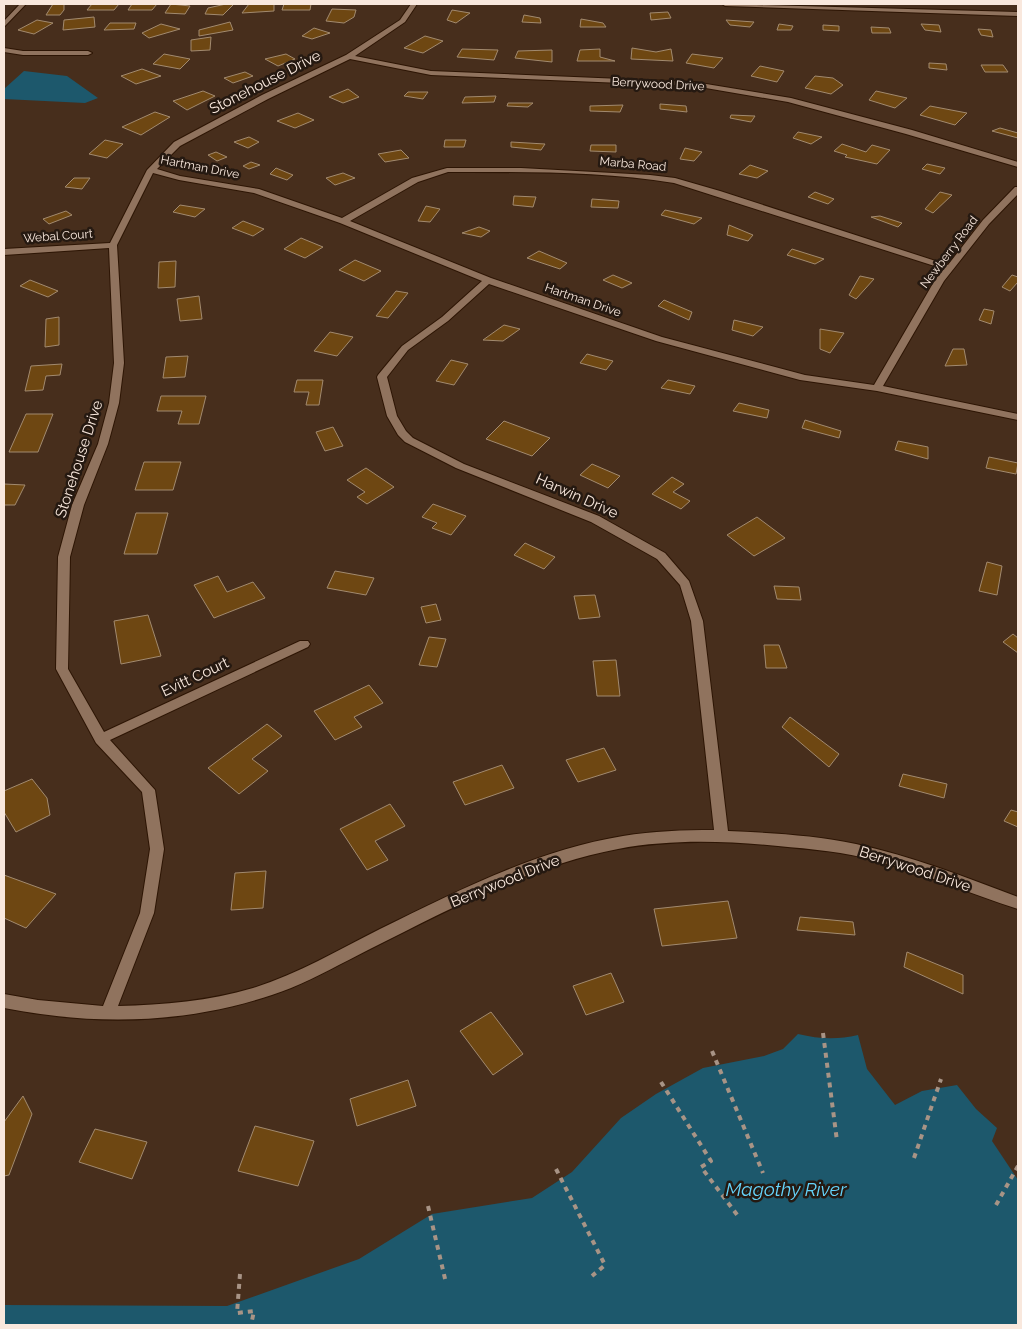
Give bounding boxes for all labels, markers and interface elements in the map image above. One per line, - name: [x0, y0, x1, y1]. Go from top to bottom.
- street label: Stonehouse Drive: [206, 46, 324, 118]
- street label: Berrywood Drive: [611, 75, 705, 93]
- street label: Hartman Drive: [159, 153, 241, 181]
- street label: Marba Road: [599, 154, 667, 174]
- street label: Newberry Road: [917, 213, 981, 291]
- street label: Webal Court: [23, 227, 93, 245]
- street label: Hartman Drive: [543, 280, 623, 320]
- street label: Stonehouse Drive: [51, 398, 107, 520]
- street label: Harwin Drive: [533, 470, 621, 522]
- street label: Evitt Court: [158, 654, 232, 700]
- street label: Berrywood Drive: [857, 842, 973, 896]
- street label: Berrywood Drive: [448, 851, 562, 911]
- water label: Magothy River: [726, 1178, 848, 1200]

